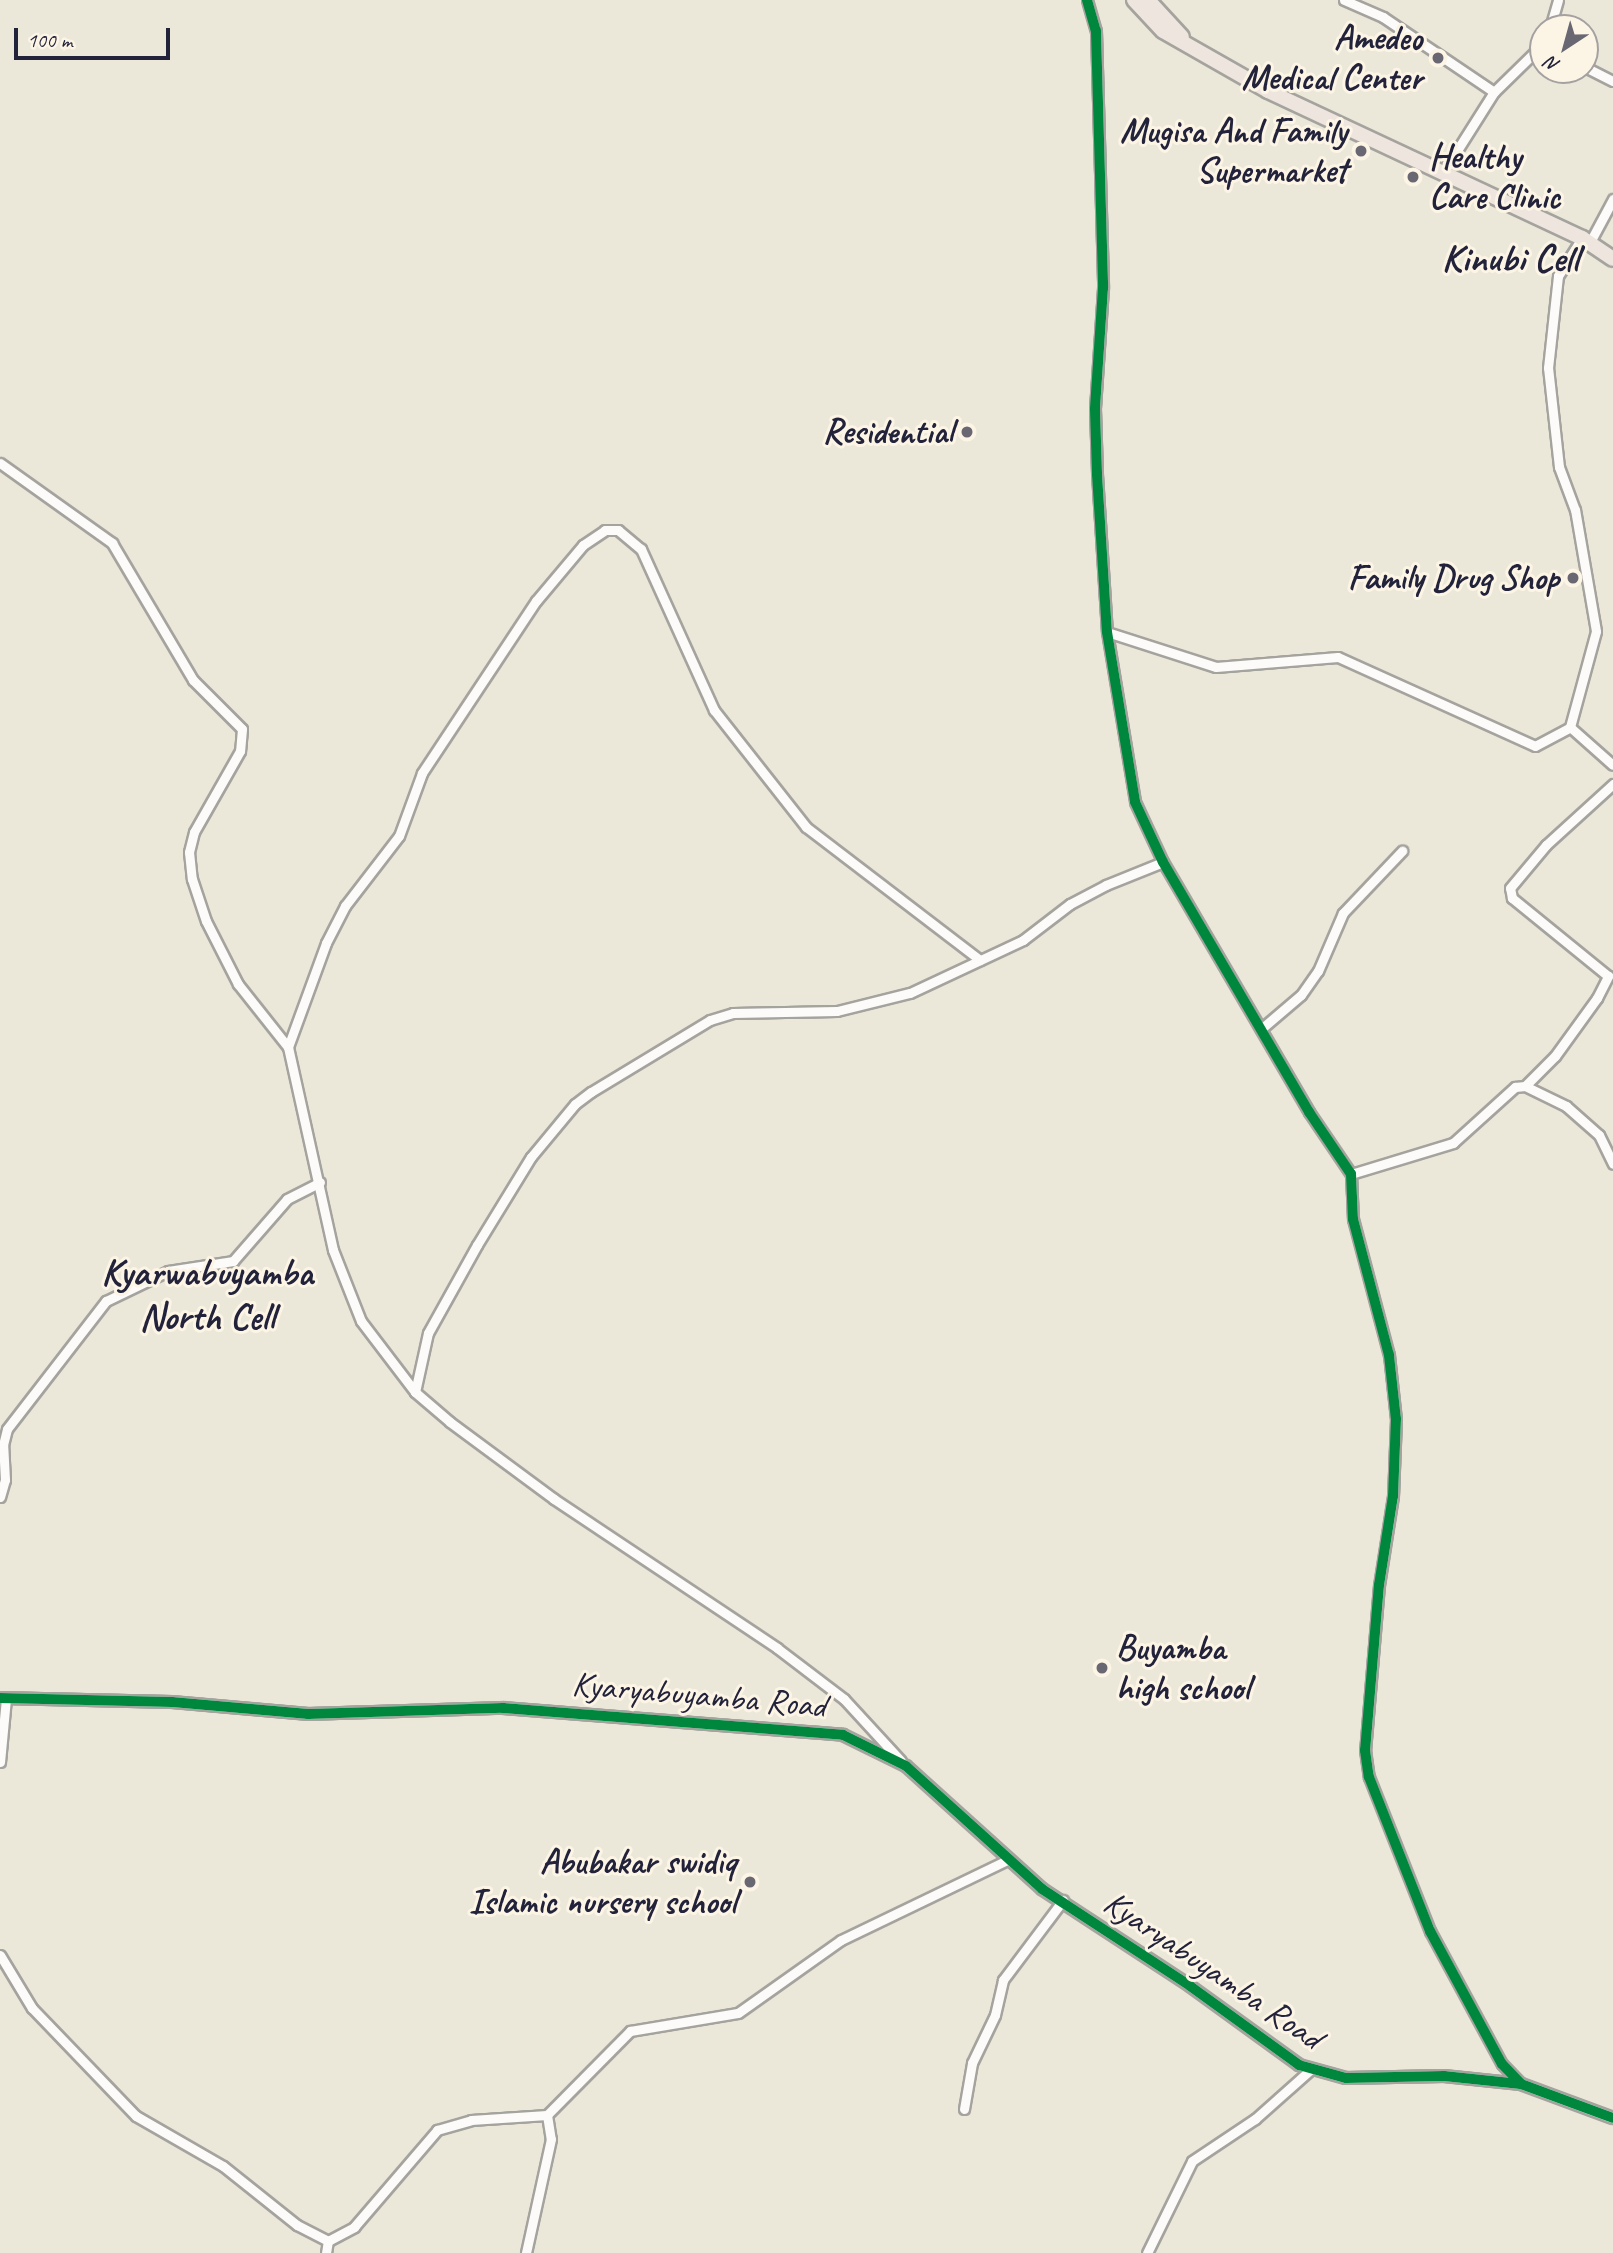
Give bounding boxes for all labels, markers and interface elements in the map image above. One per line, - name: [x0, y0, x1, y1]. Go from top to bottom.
- scale bar: [18, 14, 173, 58]
- north arrow: [1529, 14, 1599, 84]
- place label: Amedeo Medical Center: [1242, 17, 1422, 99]
- text: 100 m: [27, 27, 72, 53]
- marker: Amedeo Medical Center: [1428, 48, 1448, 68]
- text: N: [1541, 51, 1565, 78]
- place label: Mugisa And Family Supermarket: [1122, 110, 1347, 192]
- place label: Healthy Care Clinic: [1429, 136, 1560, 218]
- marker: Mugisa And Family Supermarket: [1353, 143, 1369, 159]
- marker: Healthy Care Clinic: [1403, 167, 1423, 187]
- district label: Kinubi Cell: [1442, 236, 1578, 282]
- place label: Residential: [822, 411, 953, 453]
- marker: Residential: [959, 424, 975, 440]
- place label: Family Drug Shop: [1347, 557, 1559, 599]
- marker: Family Drug Shop: [1565, 570, 1581, 586]
- district label: Kyarwabuyamba North Cell: [101, 1250, 313, 1340]
- place label: Buyamba high school: [1116, 1627, 1249, 1709]
- marker: Buyamba high school: [1094, 1660, 1110, 1676]
- street label: Kyaryabuyamba Road: [571, 1663, 827, 1727]
- place label: Abubakar swidiq Islamic nursery school: [469, 1841, 736, 1923]
- marker: Abubakar swidiq Islamic nursery school: [742, 1874, 758, 1890]
- street label: Kyaryabuyamba Road: [1096, 1882, 1330, 2058]

